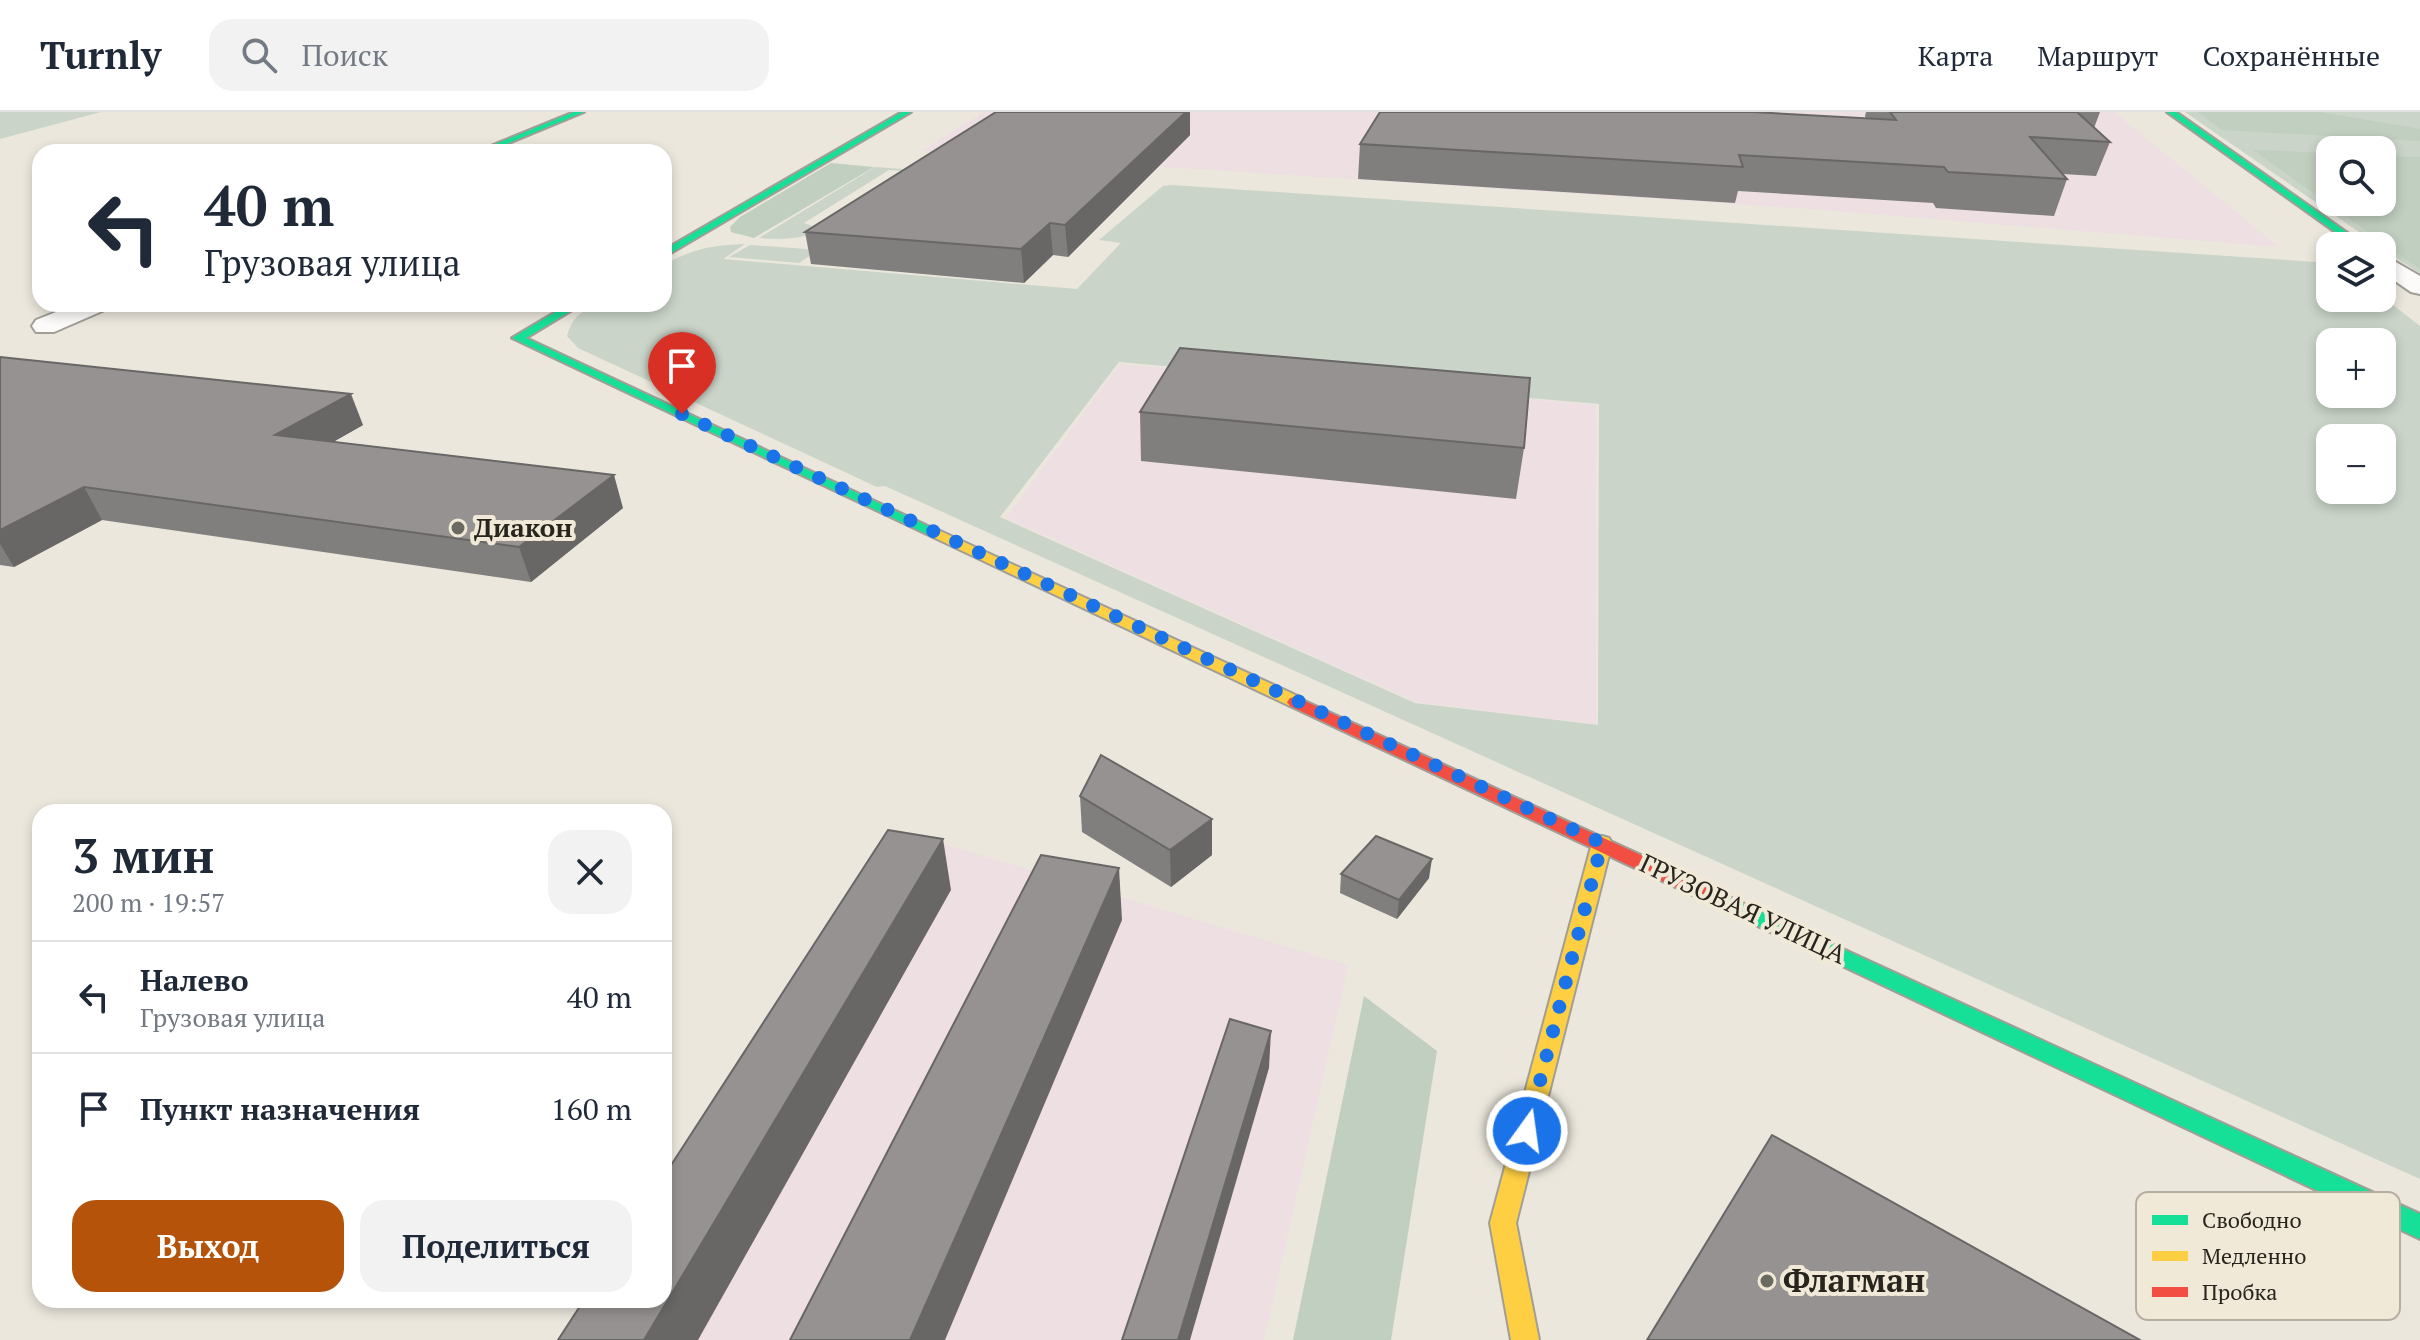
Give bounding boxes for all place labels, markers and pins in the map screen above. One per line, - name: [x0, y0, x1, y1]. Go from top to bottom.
- pin: [648, 332, 716, 414]
- place label: Диакон: [474, 510, 573, 544]
- marker: Диакон: [449, 519, 467, 537]
- place label: Флагман: [1783, 1259, 1925, 1301]
- marker: Флагман: [1758, 1272, 1776, 1290]

